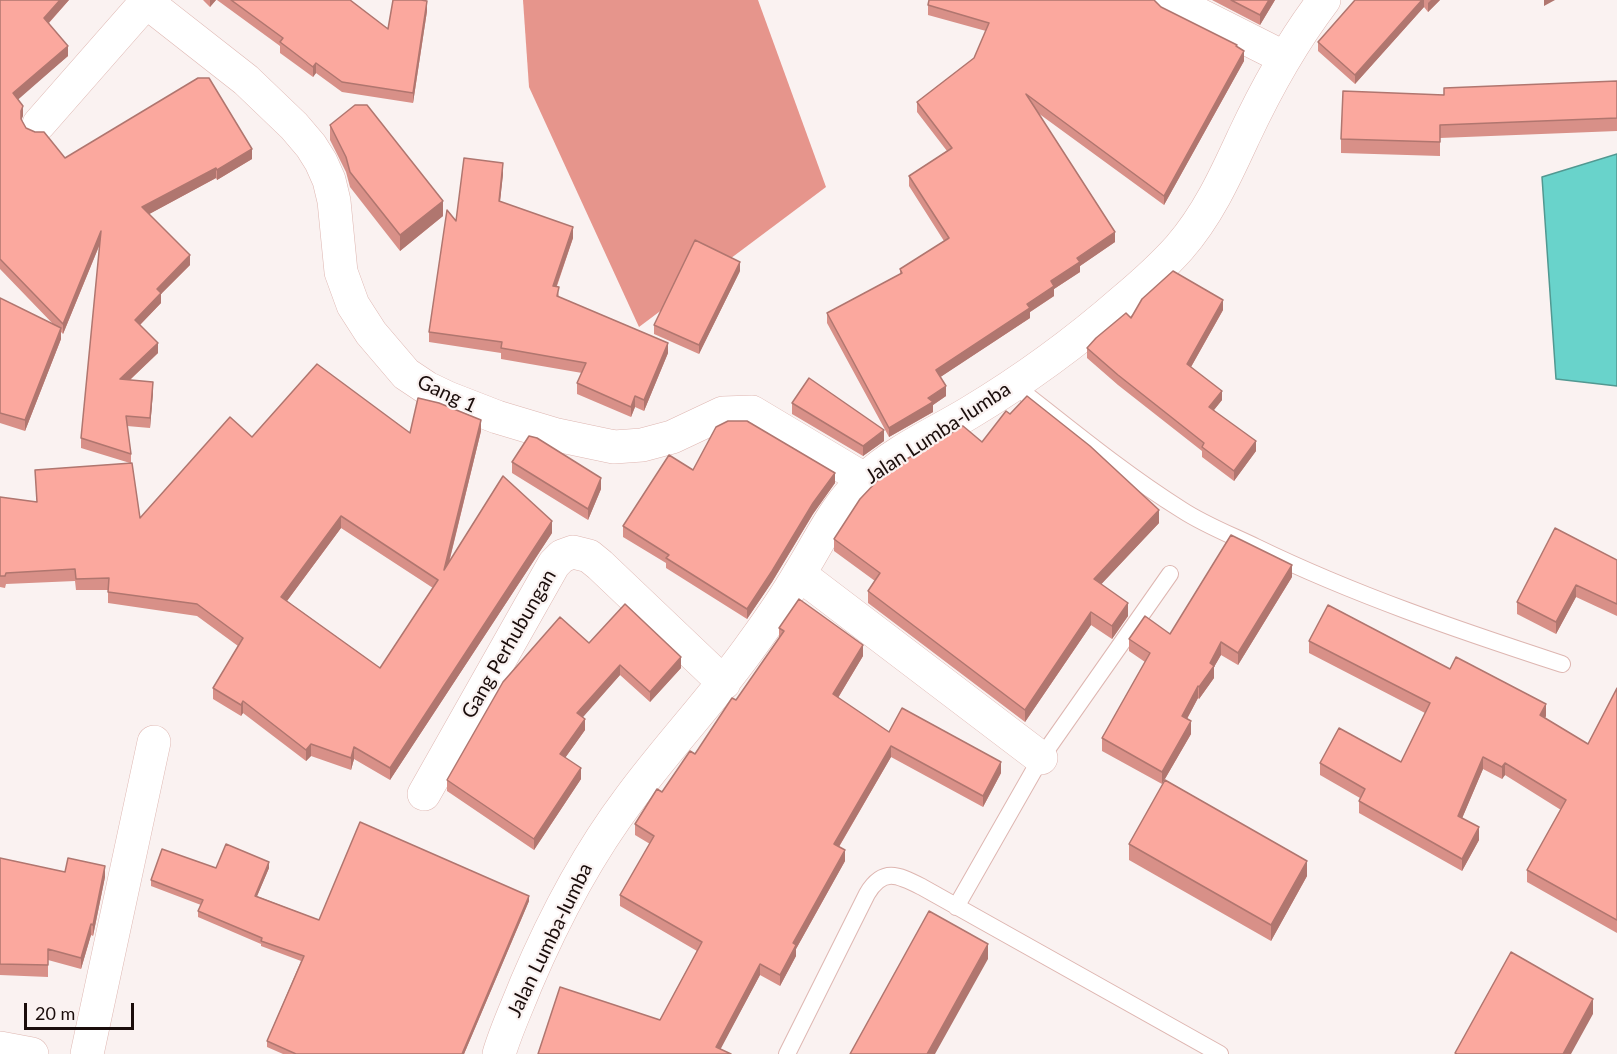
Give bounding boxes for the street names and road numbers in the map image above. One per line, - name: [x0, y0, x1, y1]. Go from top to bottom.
- street label: Gang 1: [413, 370, 481, 418]
- street label: Jalan Lumba-lumba: [861, 377, 1015, 489]
- street label: Gang Perhubungan: [457, 565, 561, 723]
- street label: Jalan Lumba-lumba: [502, 859, 598, 1021]

